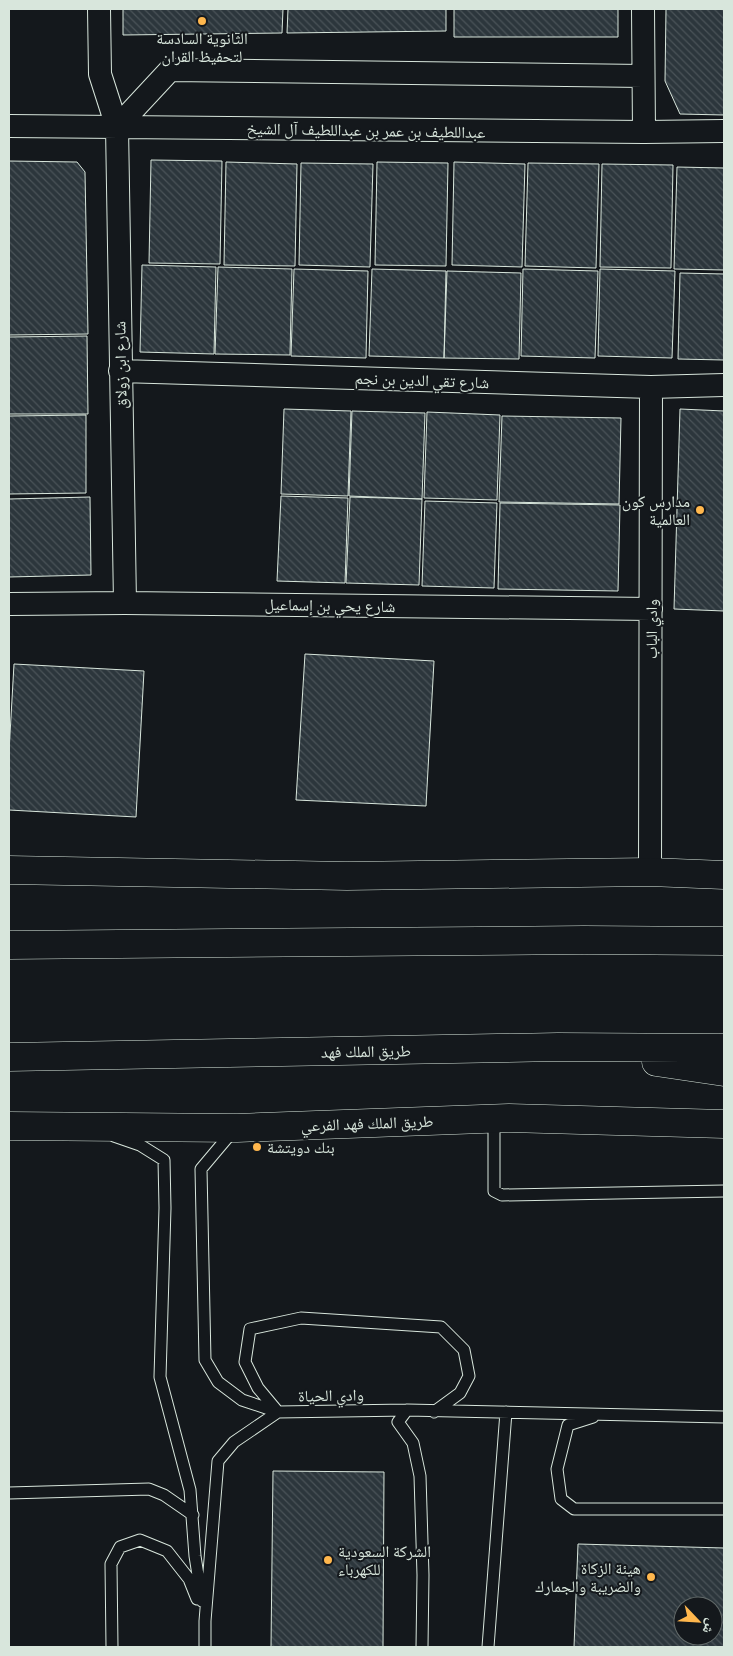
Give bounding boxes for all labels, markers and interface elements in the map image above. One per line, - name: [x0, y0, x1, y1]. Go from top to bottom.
- marker: الثانوية السادسة لتحفيظ القران: [196, 15, 208, 27]
- place label: الثانوية السادسة لتحفيظ القران: [156, 29, 248, 67]
- street label: عبداللطيف بن عمر بن عبداللطيف آل الشيخ: [246, 119, 486, 143]
- street label: شارع ابن زولاق: [110, 321, 132, 409]
- street label: شارع تقي الدين بن نجم: [354, 369, 490, 395]
- place label: مدارس كون العالمية: [622, 492, 690, 528]
- marker: مدارس كون العالمية: [694, 504, 706, 516]
- street label: شارع يحي بن إسماعيل: [264, 595, 395, 619]
- street label: وادي الباب: [642, 599, 664, 659]
- street label: طريق الملك فهد: [321, 1041, 411, 1063]
- street label: طريق الملك فهد الفرعي: [300, 1112, 434, 1138]
- place label: بنك دويتشة: [267, 1138, 335, 1157]
- marker: بنك دويتشة: [251, 1141, 263, 1153]
- street label: وادي الحياة: [298, 1385, 364, 1409]
- place label: الشركة السعودية للكهرباء: [338, 1542, 431, 1579]
- marker: الشركة السعودية للكهرباء: [322, 1554, 334, 1566]
- place label: هيئة الزكاة والضريبة والجمارك: [535, 1559, 641, 1596]
- marker: هيئة الزكاة والضريبة والجمارك: [645, 1571, 657, 1583]
- north arrow: [673, 1596, 723, 1646]
- text: ش: [698, 1616, 720, 1637]

